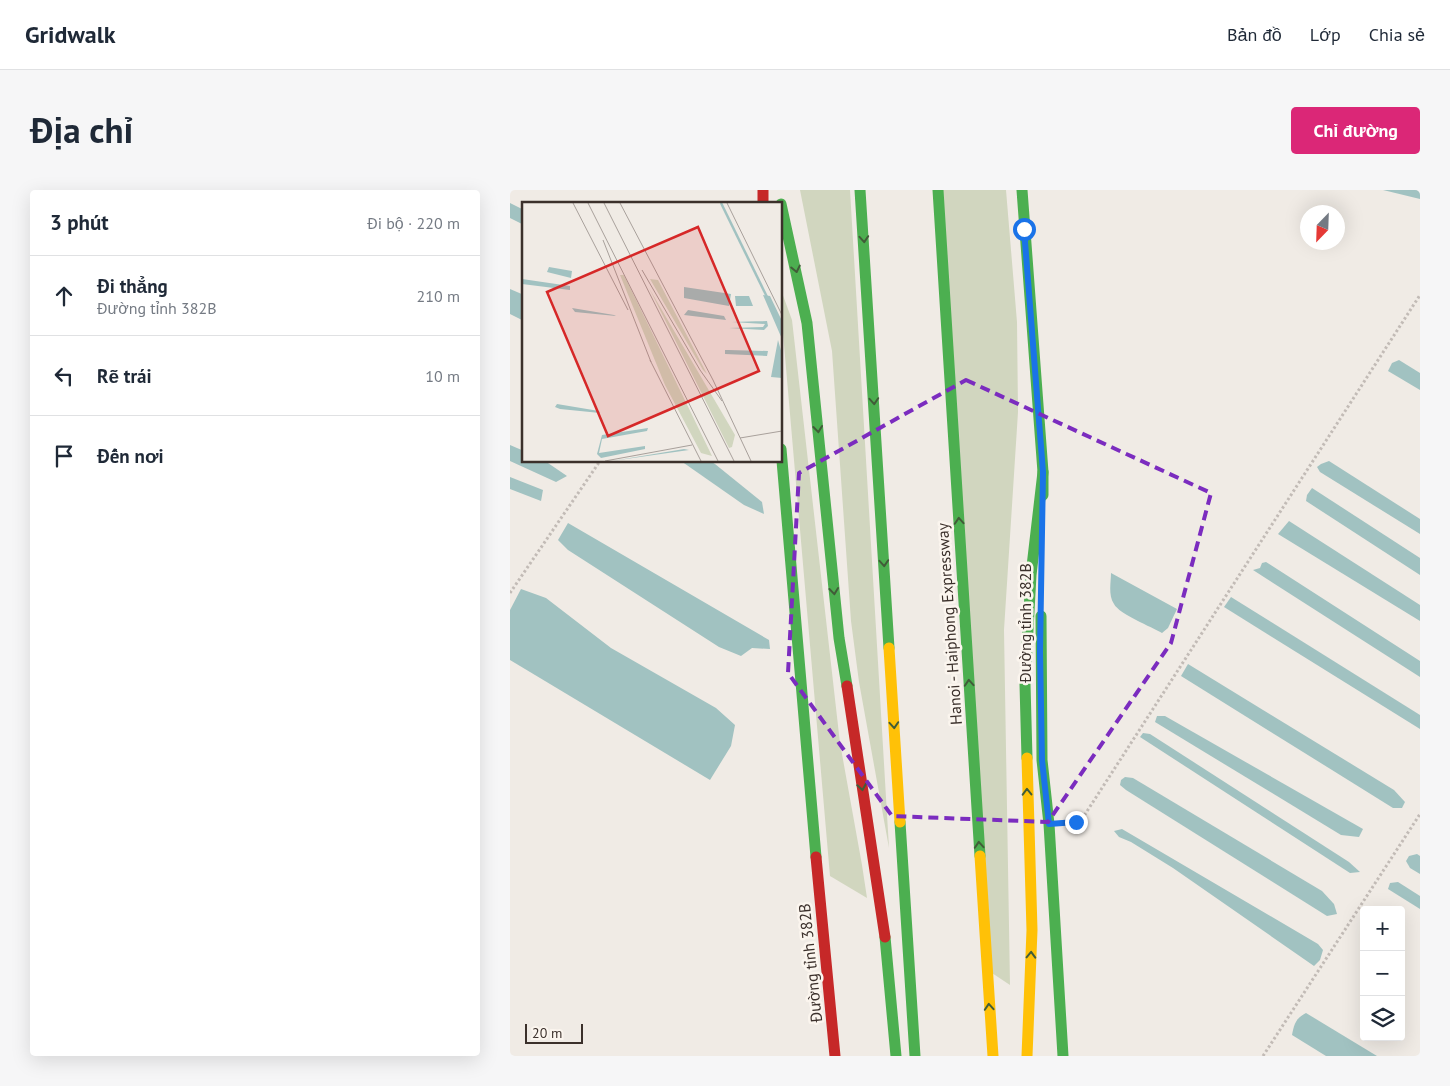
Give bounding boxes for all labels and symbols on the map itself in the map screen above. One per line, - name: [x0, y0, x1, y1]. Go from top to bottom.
- inset map: [522, 202, 782, 462]
- north arrow: [1300, 205, 1345, 250]
- route start: [1013, 218, 1036, 241]
- one-way arrow: [858, 235, 869, 243]
- one-way arrow: [790, 264, 800, 273]
- one-way arrow: [868, 397, 879, 405]
- one-way arrow: [812, 426, 823, 434]
- one-way arrow: [953, 517, 964, 525]
- street label: Hanoi - Haiphong Expressway: [932, 522, 966, 726]
- one-way arrow: [879, 559, 890, 567]
- street label: Đường tỉnh 382B: [1015, 563, 1035, 684]
- one-way arrow: [828, 587, 839, 595]
- one-way arrow: [963, 679, 974, 687]
- one-way arrow: [889, 721, 900, 729]
- one-way arrow: [856, 783, 867, 791]
- one-way arrow: [1022, 788, 1032, 796]
- route end: [1065, 811, 1088, 834]
- one-way arrow: [974, 841, 985, 849]
- street label: Đường tỉnh 382B: [794, 902, 826, 1025]
- one-way arrow: [1025, 951, 1036, 959]
- one-way arrow: [984, 1003, 995, 1011]
- scale bar: [525, 1021, 582, 1044]

